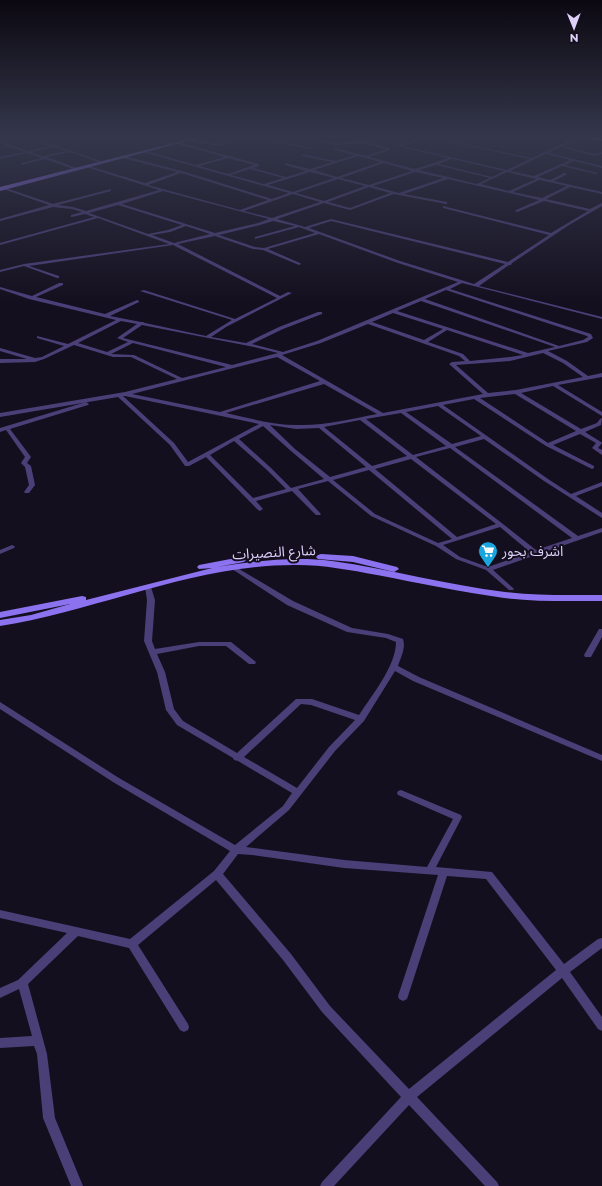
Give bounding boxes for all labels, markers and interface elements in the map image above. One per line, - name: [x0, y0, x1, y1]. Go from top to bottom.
- north arrow: [554, 8, 594, 48]
- text: N: [570, 31, 579, 45]
- supermarket icon: اشرف بحور: [477, 540, 499, 568]
- street label: شارع النصيرات: [232, 541, 316, 565]
- place label: اشرف بحور: [501, 542, 563, 560]

